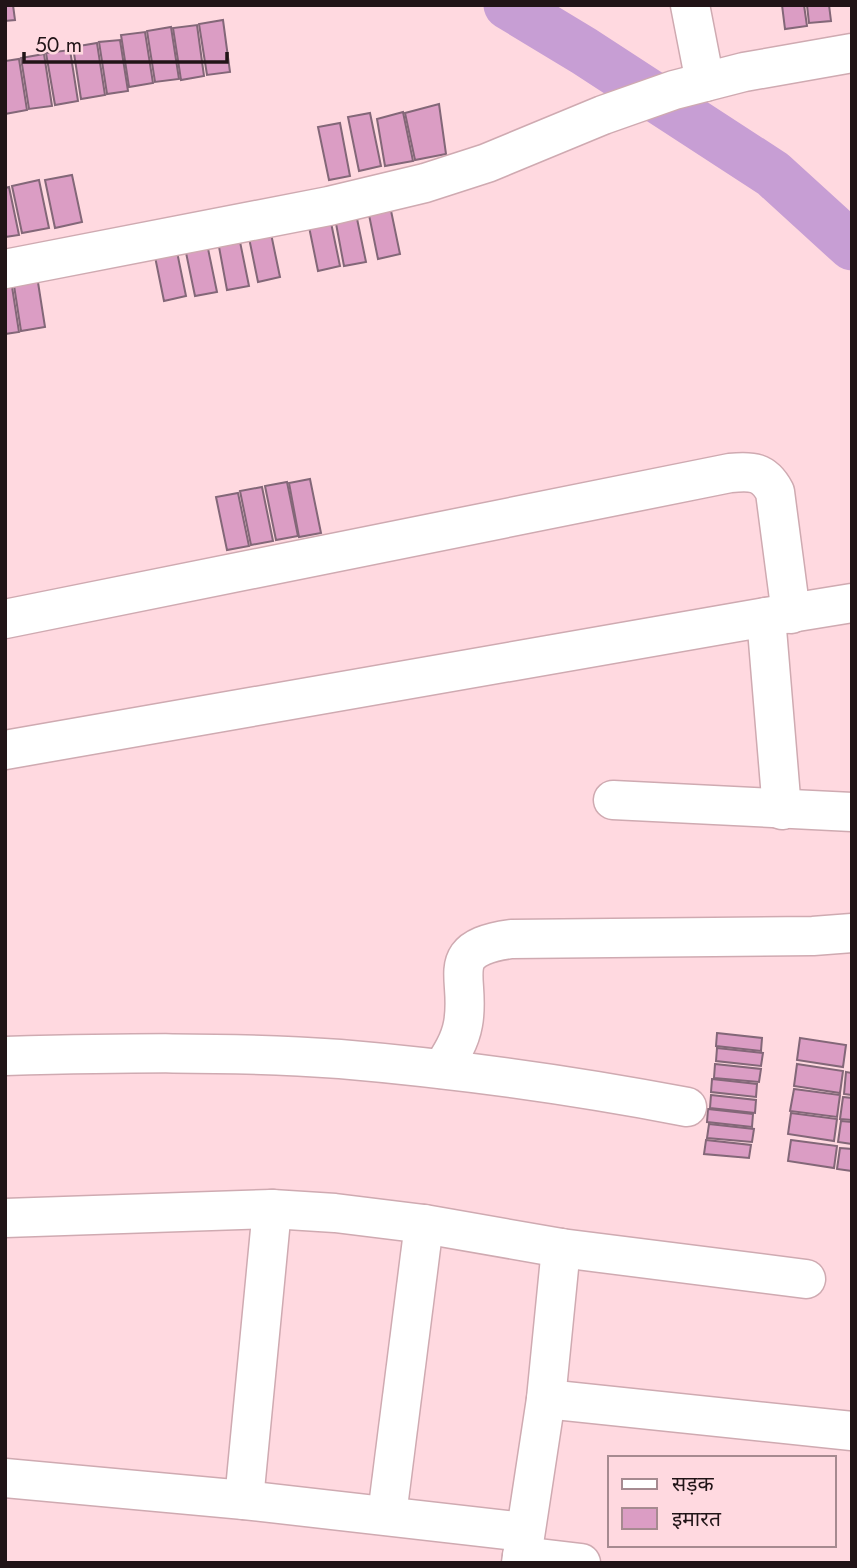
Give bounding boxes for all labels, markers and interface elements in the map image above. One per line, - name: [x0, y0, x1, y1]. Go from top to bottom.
- scale bar: [24, 21, 228, 65]
- text: 50 m: [35, 30, 82, 60]
- legend: [608, 1456, 836, 1547]
- text: सड़क: [672, 1469, 714, 1499]
- text: इमारत: [672, 1504, 722, 1534]

